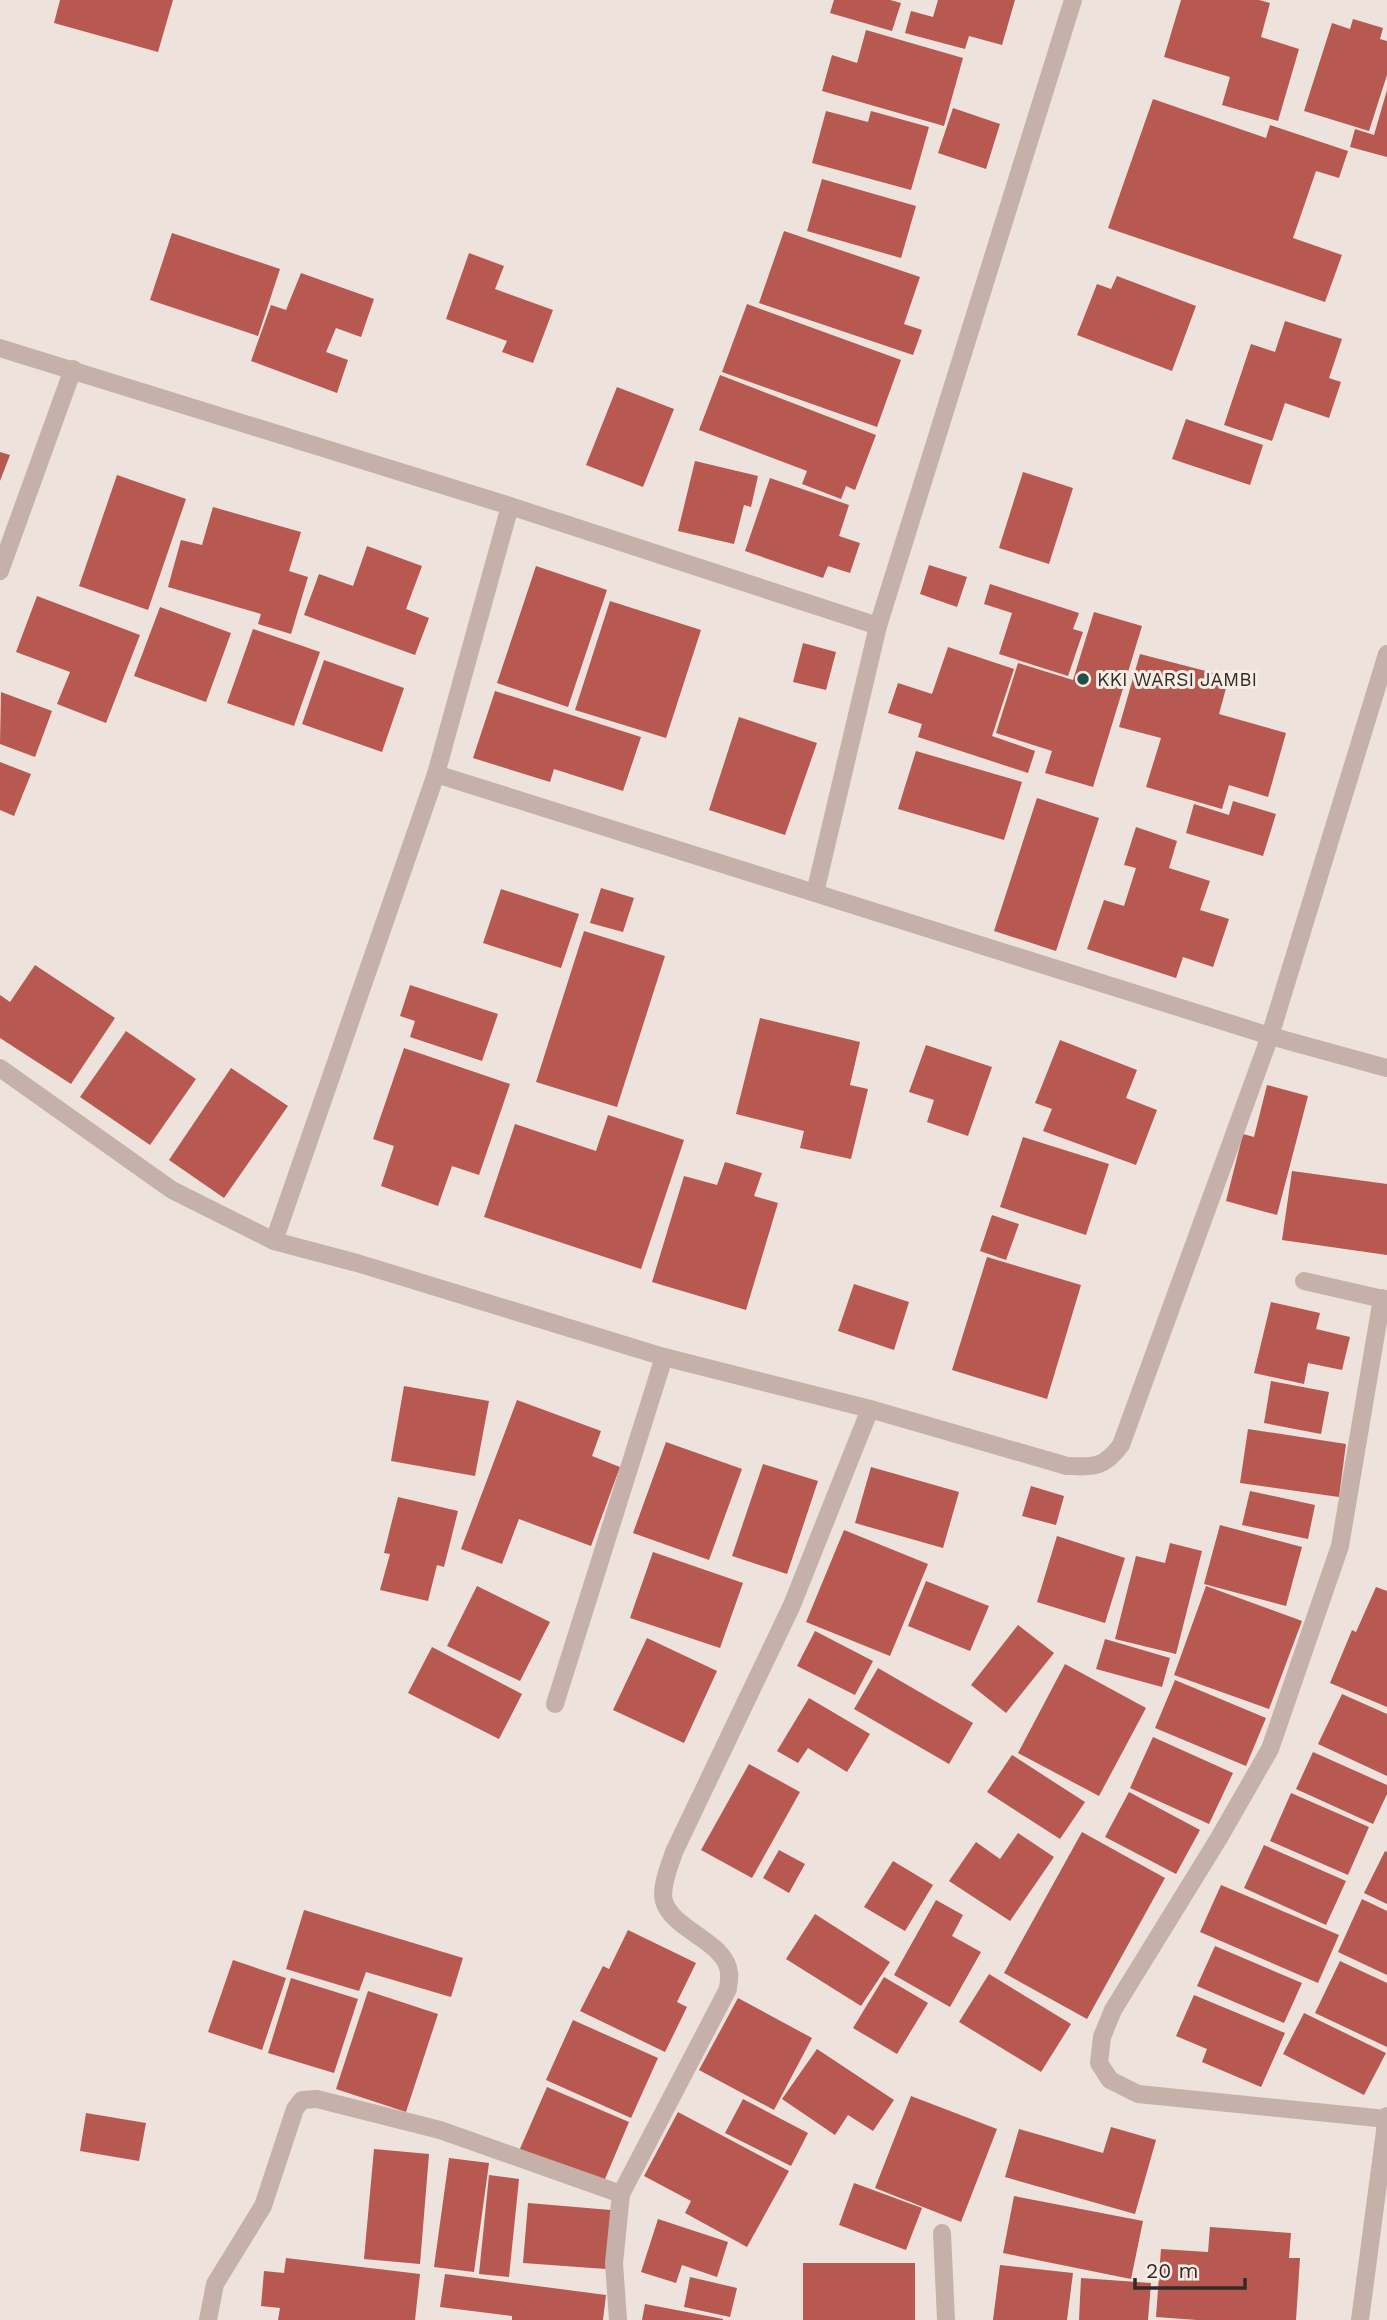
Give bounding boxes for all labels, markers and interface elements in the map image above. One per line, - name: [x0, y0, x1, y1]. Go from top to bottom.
- place label: KKI WARSI JAMBI: [1097, 668, 1257, 691]
- marker: KKI WARSI JAMBI: [1075, 671, 1091, 687]
- scale bar: [1135, 2246, 1245, 2290]
- text: 20 m: [1146, 2258, 1198, 2283]

